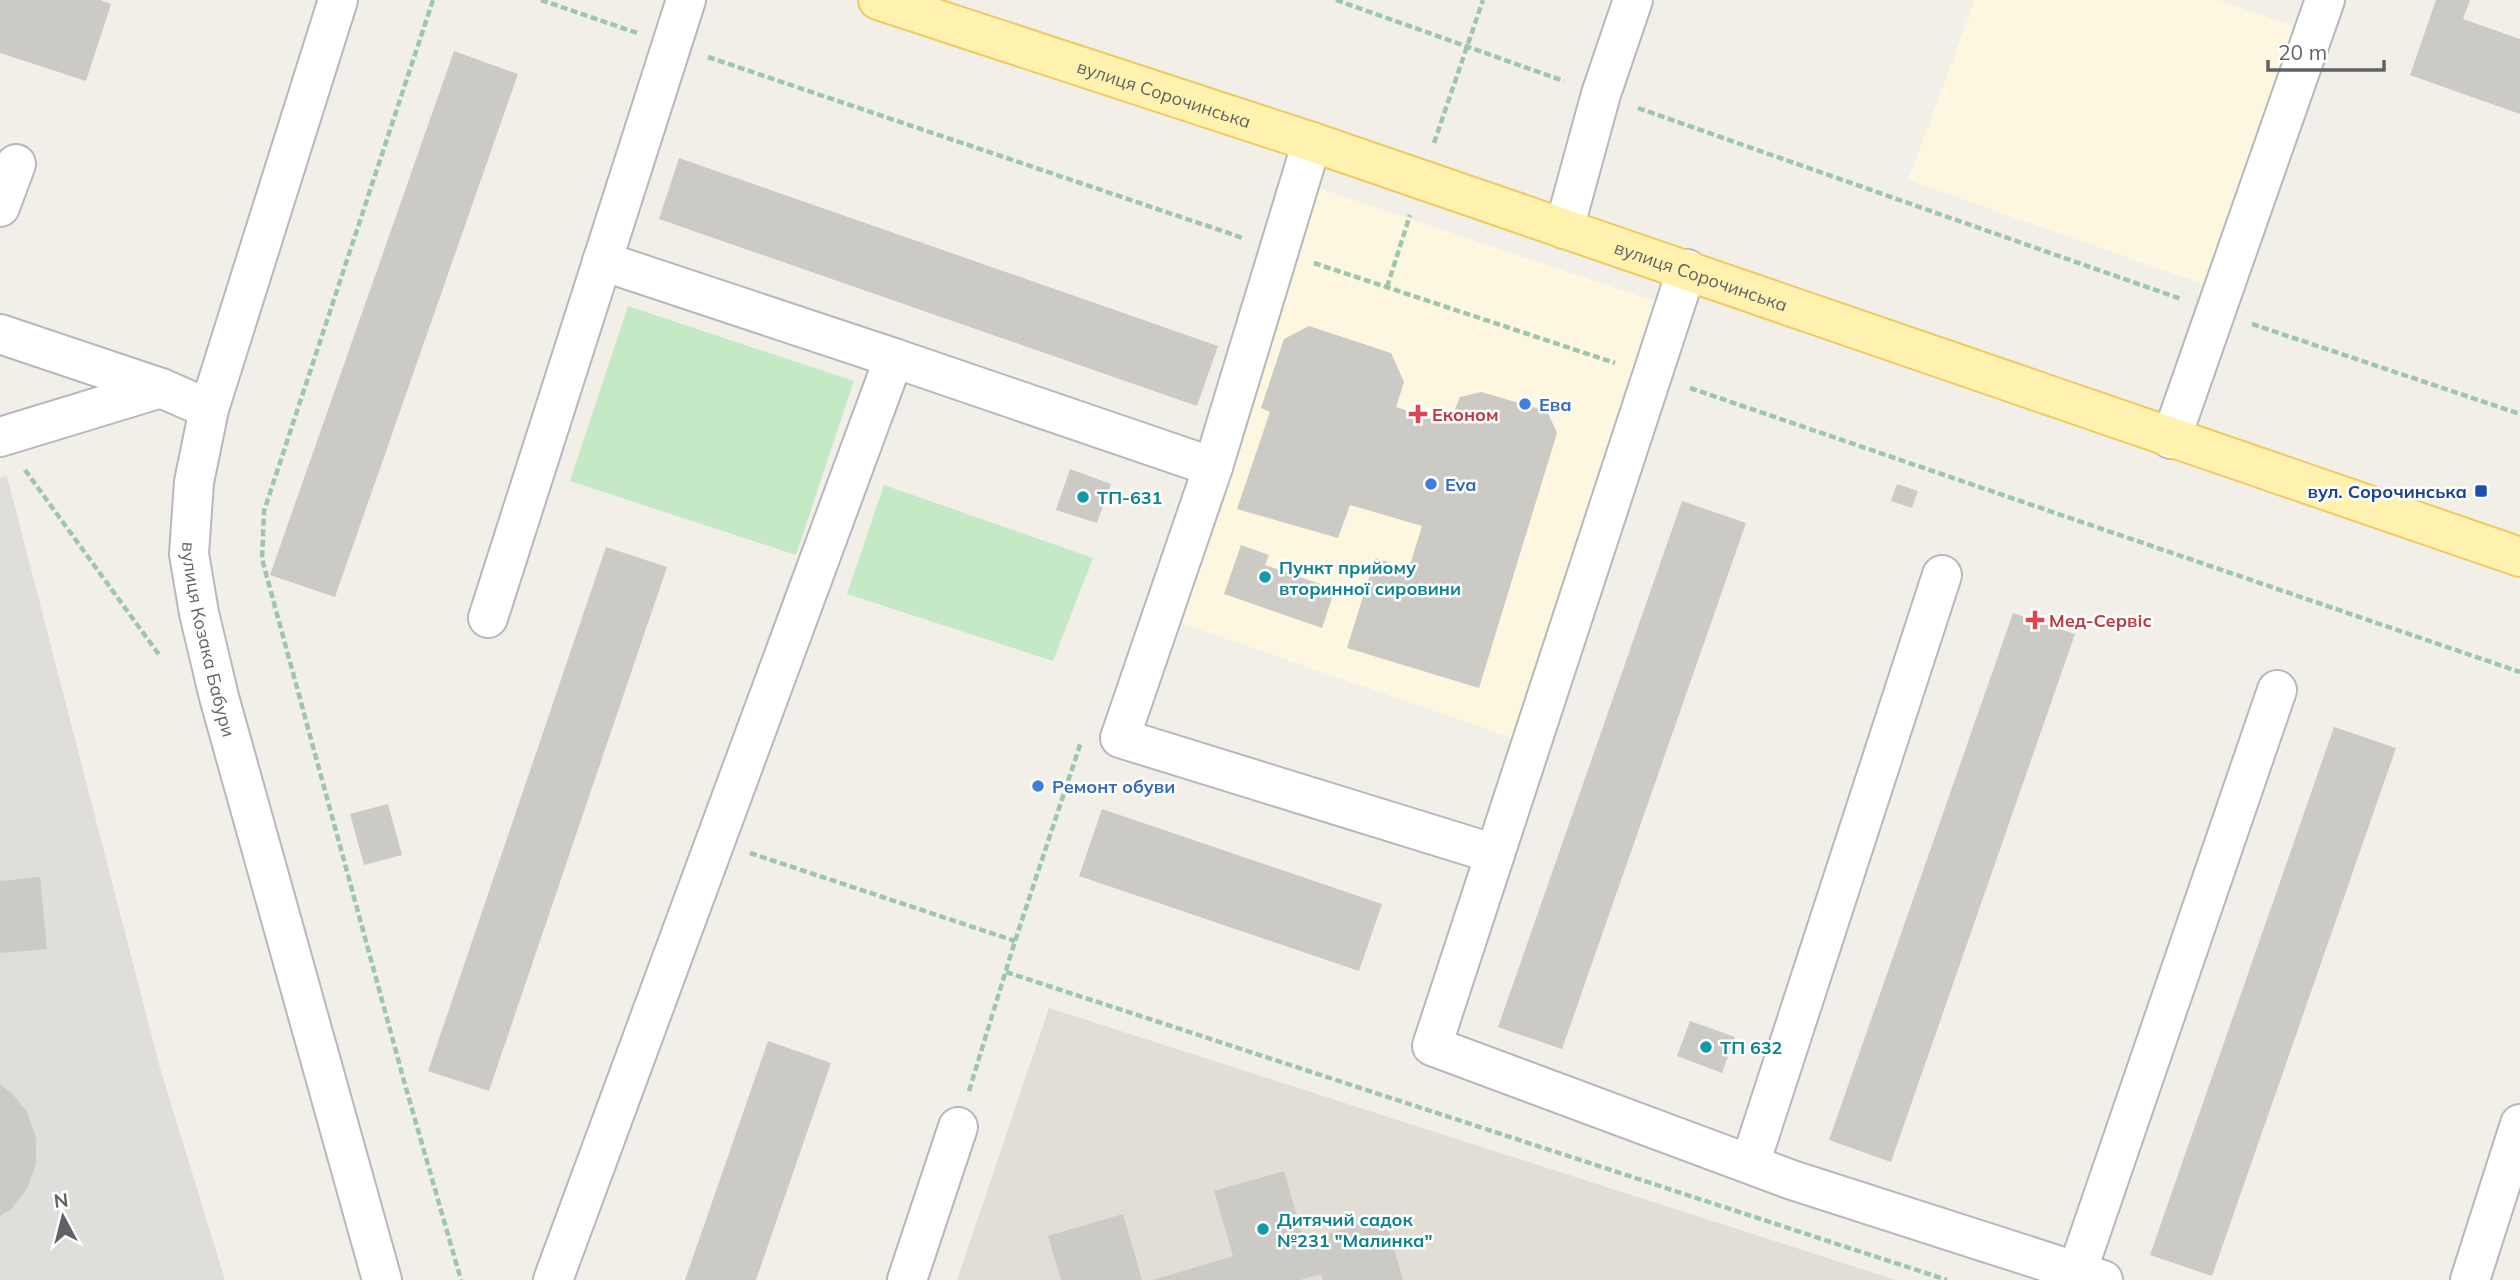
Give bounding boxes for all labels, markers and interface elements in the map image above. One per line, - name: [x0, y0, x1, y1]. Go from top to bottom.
- scale bar: [2268, 28, 2384, 72]
- text: 20 m: [2278, 39, 2327, 65]
- street label: вулиця Сорочинська: [1074, 54, 1254, 133]
- street label: вулиця Сорочинська: [1611, 235, 1791, 316]
- place label: Ева: [1539, 393, 1572, 416]
- marker: Ева: [1517, 396, 1533, 412]
- place label: Економ: [1432, 403, 1498, 426]
- marker: Економ: [1410, 406, 1426, 422]
- place label: Eva: [1445, 473, 1476, 496]
- marker: Eva: [1423, 476, 1439, 492]
- place label: вул. Сорочинська: [2308, 480, 2467, 503]
- marker: вул. Сорочинська: [2473, 483, 2489, 499]
- place label: ТП-631: [1097, 486, 1162, 509]
- marker: ТП-631: [1075, 489, 1091, 505]
- street label: вулиця Козака Бабури: [177, 541, 241, 739]
- place label: Пункт прийому вторинної сировини: [1279, 556, 1461, 600]
- marker: Пункт прийому вторинної сировини: [1257, 569, 1273, 585]
- place label: Мед-Сервіс: [2049, 609, 2152, 632]
- marker: Мед-Сервіс: [2027, 612, 2043, 628]
- place label: Ремонт обуви: [1052, 775, 1175, 798]
- marker: Ремонт обуви: [1030, 778, 1046, 794]
- place label: ТП 632: [1720, 1036, 1782, 1059]
- marker: ТП 632: [1698, 1039, 1714, 1055]
- north arrow: [28, 1182, 98, 1252]
- text: N: [52, 1187, 70, 1213]
- place label: Дитячий садок №231 "Малинка": [1277, 1208, 1432, 1252]
- marker: Дитячий садок №231 "Малинка": [1255, 1221, 1271, 1237]

